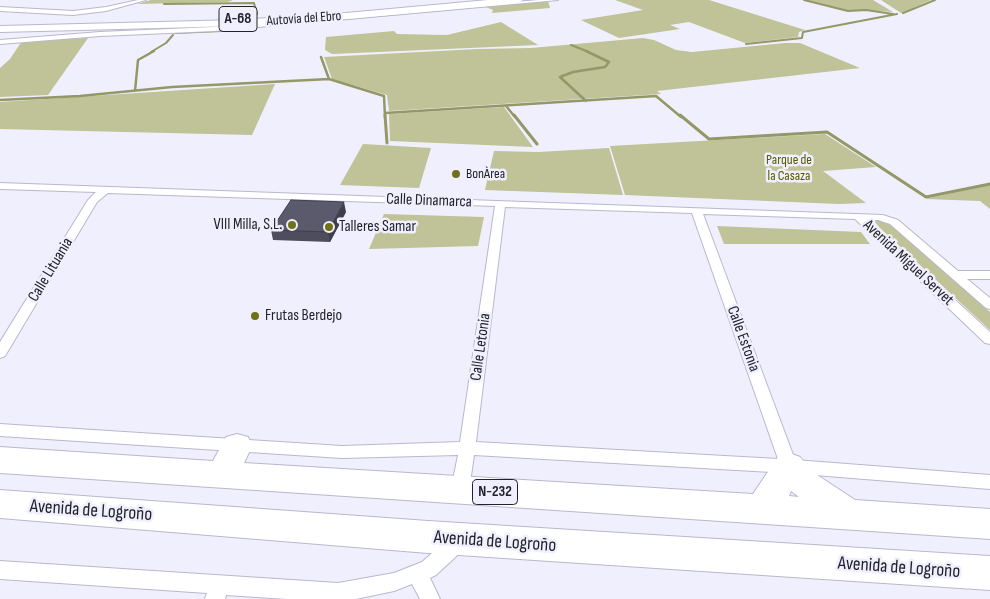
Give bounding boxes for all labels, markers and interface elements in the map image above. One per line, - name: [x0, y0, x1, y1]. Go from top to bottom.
- road number: A-68: [219, 6, 257, 32]
- street label: Autovía del Ebro: [266, 8, 342, 30]
- park label: Parque de la Casaza: [766, 152, 812, 184]
- place label: BonÀrea: [466, 166, 505, 182]
- marker: BonÀrea: [450, 168, 462, 180]
- street label: Calle Dinamarca: [386, 190, 472, 212]
- place label: VIII Milla, S.L.: [214, 215, 282, 235]
- street label: Avenida Miguel Servet: [859, 216, 957, 310]
- place label: Talleres Samar: [339, 217, 416, 237]
- marker: VIII Milla, S.L.: [286, 219, 298, 231]
- marker: Talleres Samar: [323, 221, 335, 233]
- street label: Calle Lituania: [24, 235, 78, 305]
- street label: Calle Estonia: [722, 304, 764, 374]
- place label: Frutas Berdejo: [265, 306, 342, 326]
- marker: Frutas Berdejo: [249, 310, 261, 322]
- street label: Calle Letonia: [467, 312, 495, 382]
- road number: N-232: [472, 480, 518, 504]
- street label: Avenida de Logroño: [29, 495, 153, 527]
- street label: Avenida de Logroño: [433, 526, 557, 558]
- street label: Avenida de Logroño: [837, 552, 961, 584]

